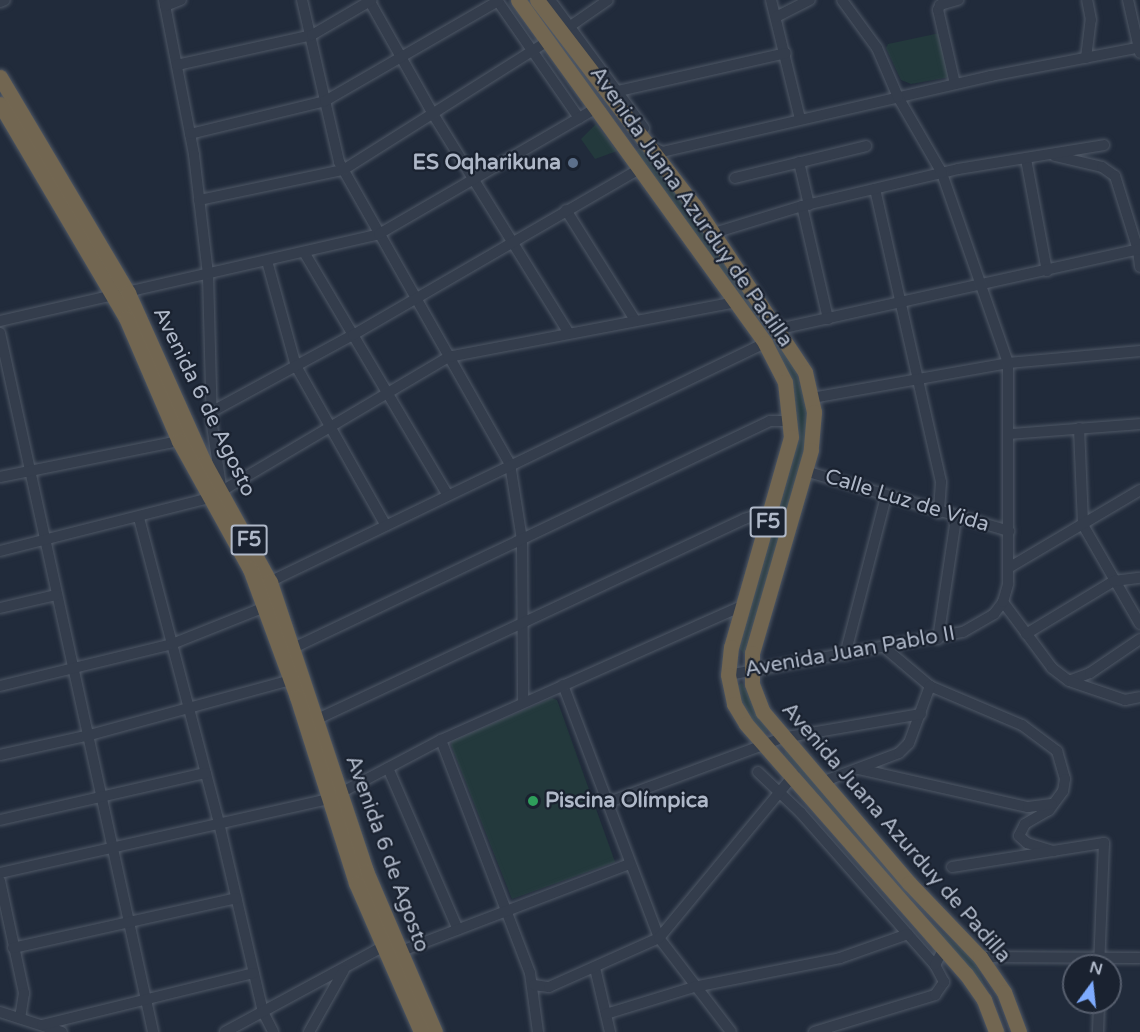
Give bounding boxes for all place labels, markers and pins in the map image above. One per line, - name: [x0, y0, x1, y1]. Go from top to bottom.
- place label: ES Oqharikuna: [413, 150, 561, 176]
- marker: ES Oqharikuna: [566, 156, 580, 170]
- place label: Piscina Olímpica: [545, 788, 709, 814]
- marker: Piscina Olímpica: [526, 794, 540, 808]

